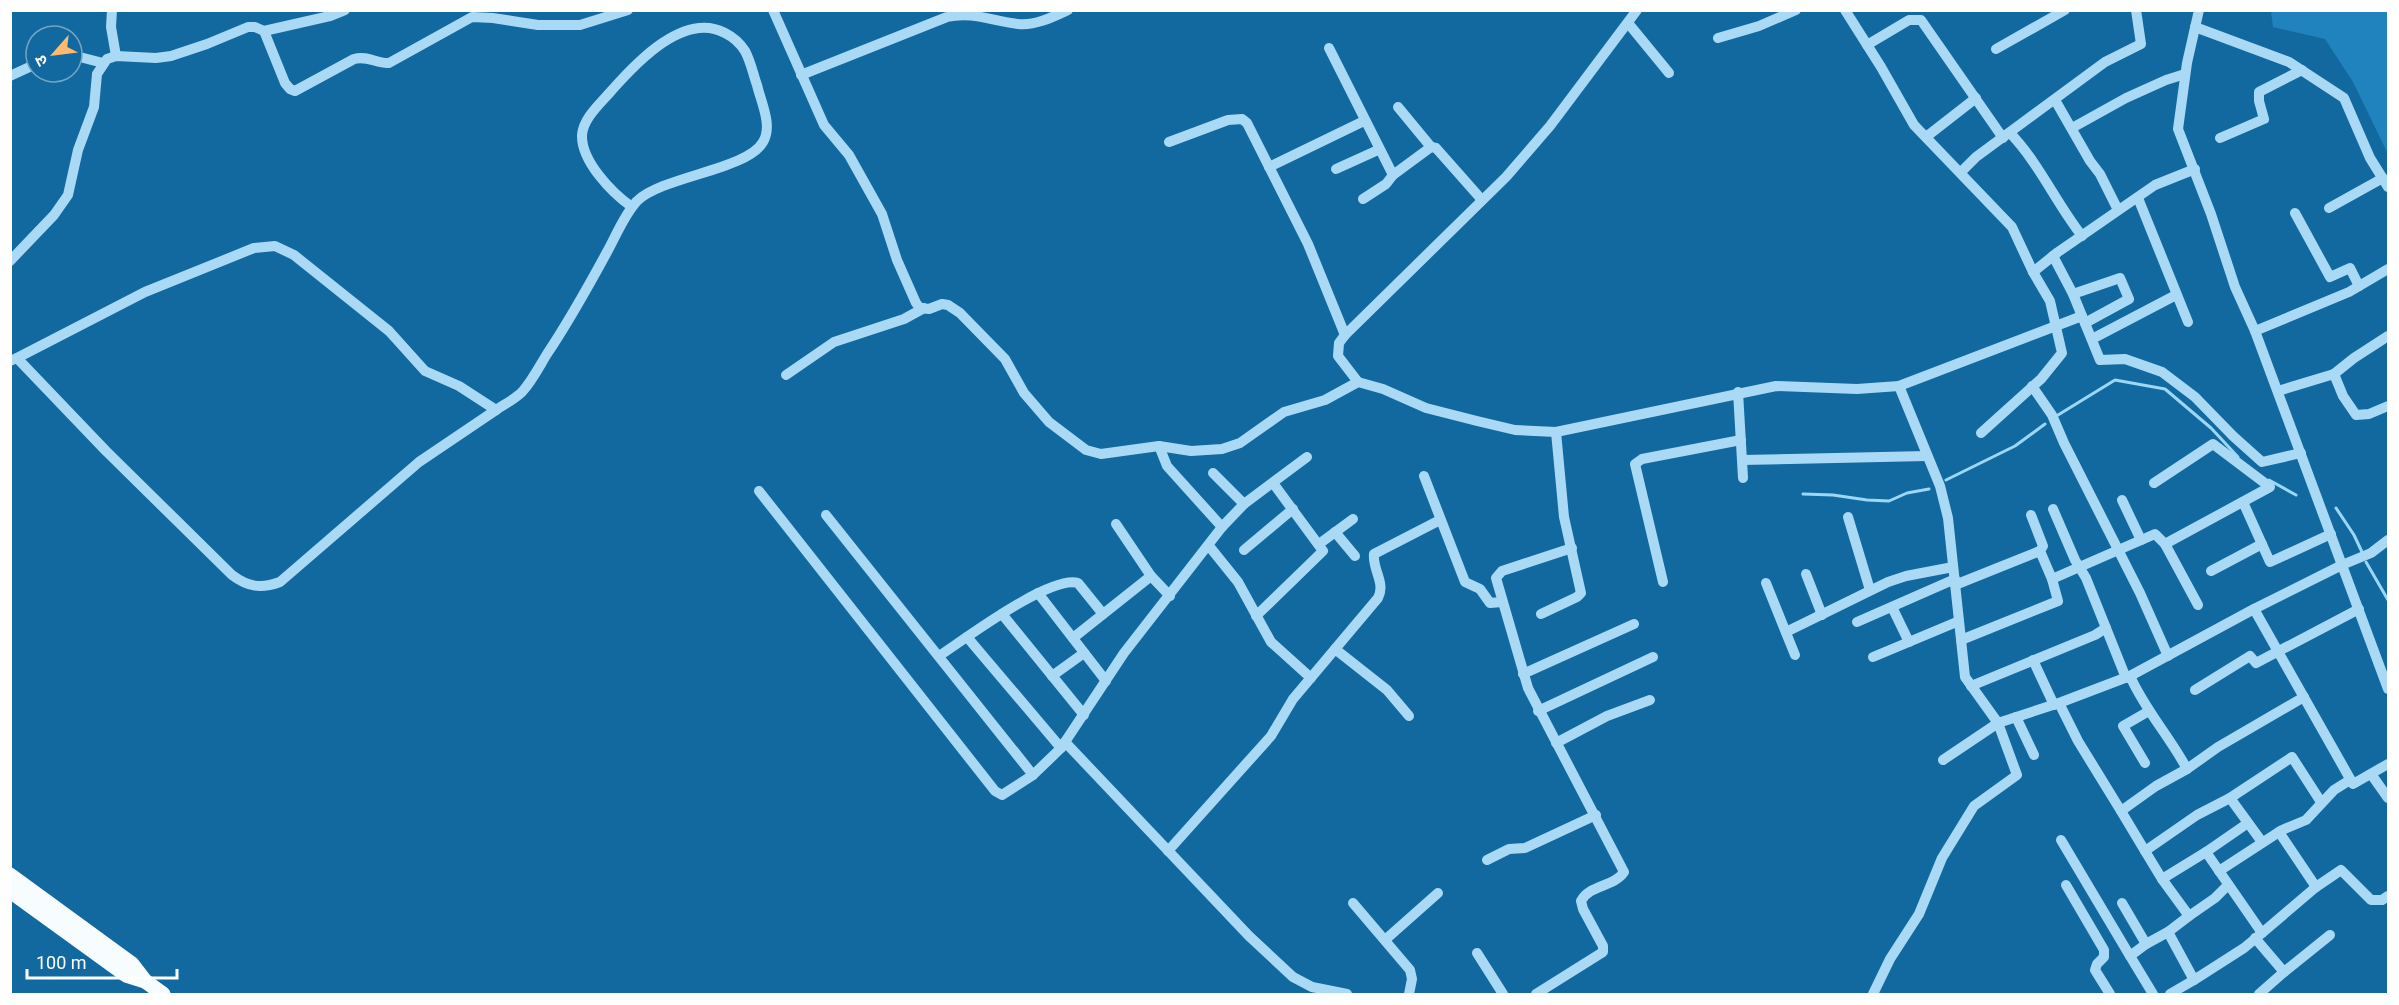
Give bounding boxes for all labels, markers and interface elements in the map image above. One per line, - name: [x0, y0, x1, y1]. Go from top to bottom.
- north arrow: [24, 24, 84, 84]
- text: उ: [30, 52, 52, 69]
- scale bar: [27, 942, 177, 980]
- text: 100 m: [36, 952, 87, 973]

